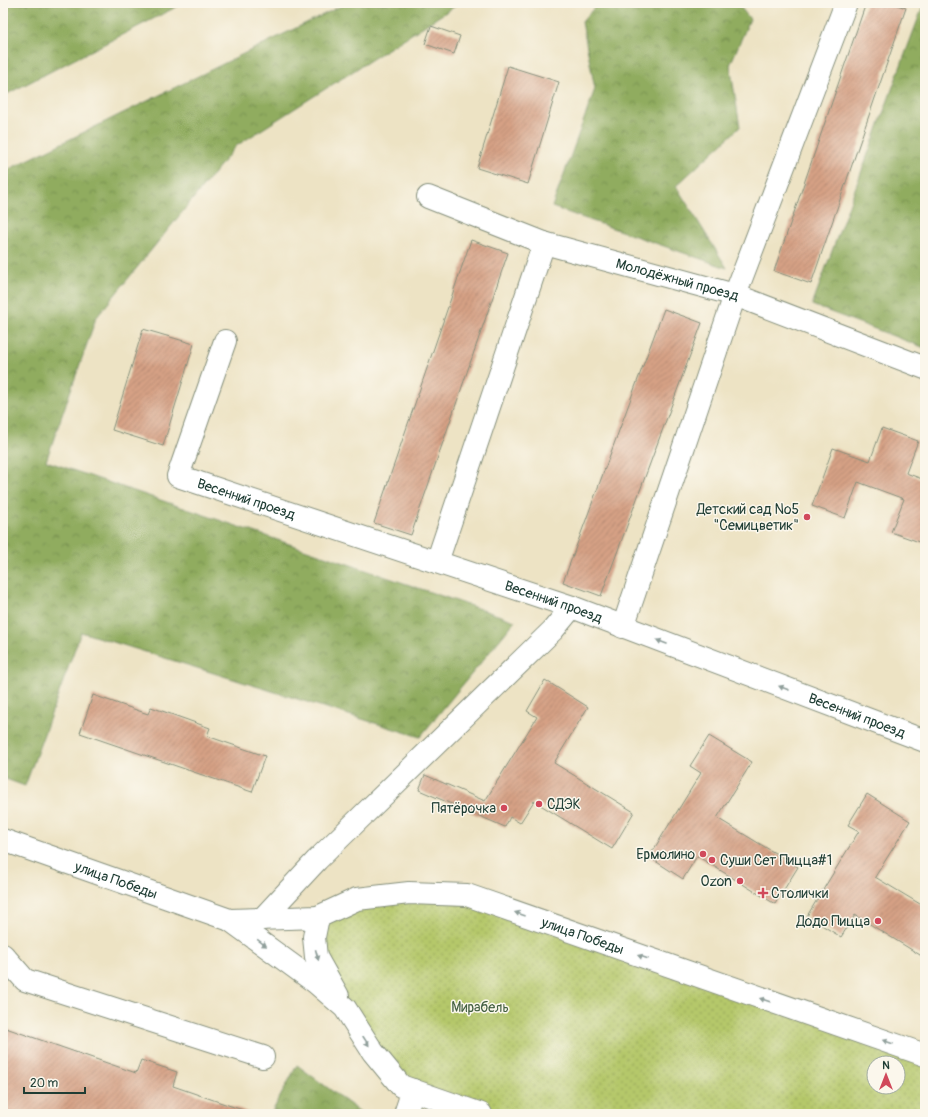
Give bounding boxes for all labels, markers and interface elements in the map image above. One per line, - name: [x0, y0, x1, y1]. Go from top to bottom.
- street label: Молодёжный проезд: [614, 255, 741, 305]
- street label: Весенний проезд: [195, 475, 298, 524]
- place label: Детский сад №5 "Семицветик": [696, 501, 799, 534]
- marker: Детский сад №5 "Семицветик": [802, 512, 812, 522]
- street label: Весенний проезд: [502, 577, 605, 627]
- one-way arrow: [656, 639, 668, 645]
- one-way arrow: [777, 685, 789, 691]
- street label: Весенний проезд: [806, 690, 908, 742]
- place label: СДЭК: [547, 796, 581, 813]
- marker: СДЭК: [534, 799, 544, 809]
- place label: Пятёрочка: [432, 800, 496, 817]
- marker: Пятёрочка: [499, 803, 509, 813]
- place label: Ермолино: [636, 846, 695, 863]
- marker: Ермолино: [698, 849, 708, 859]
- place label: Суши Сет Пицца#1: [720, 852, 832, 869]
- marker: Суши Сет Пицца#1: [707, 855, 717, 865]
- street label: улица Победы: [72, 858, 160, 903]
- place label: Ozon: [701, 873, 732, 890]
- marker: Ozon: [735, 876, 745, 886]
- place label: Столички: [771, 885, 828, 902]
- marker: Столички: [758, 888, 768, 898]
- one-way arrow: [514, 911, 526, 917]
- street label: улица Победы: [538, 913, 626, 958]
- place label: Додо Пицца: [795, 913, 870, 930]
- marker: Додо Пицца: [873, 916, 883, 926]
- one-way arrow: [256, 939, 267, 947]
- one-way arrow: [314, 949, 320, 961]
- one-way arrow: [636, 953, 648, 959]
- one-way arrow: [759, 996, 771, 1002]
- park label: Мирабель: [451, 999, 509, 1016]
- one-way arrow: [362, 1035, 369, 1047]
- one-way arrow: [882, 1039, 894, 1045]
- north arrow: [866, 1055, 906, 1095]
- text: N: [882, 1059, 890, 1072]
- scale bar: [24, 1069, 85, 1095]
- text: 20 m: [30, 1076, 59, 1091]

